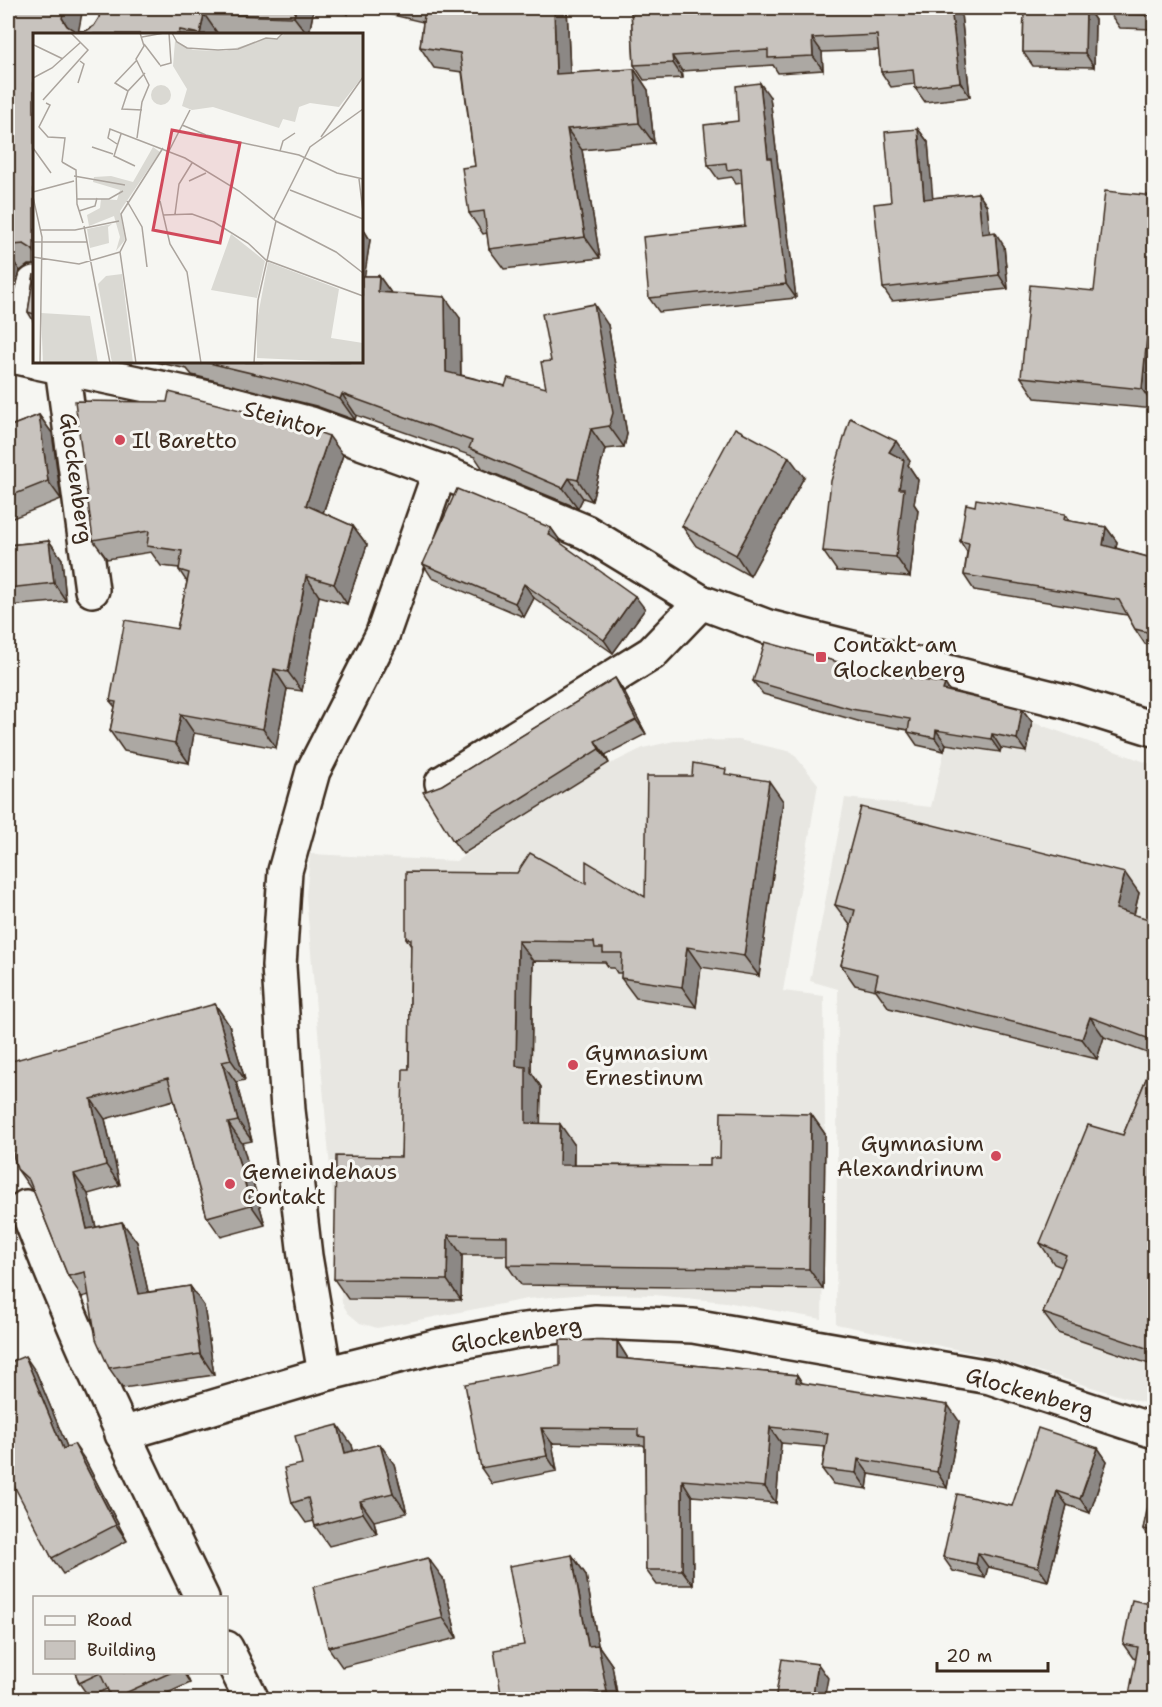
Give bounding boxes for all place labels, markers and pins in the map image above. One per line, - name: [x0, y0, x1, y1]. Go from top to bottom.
- place label: Il Baretto: [132, 426, 237, 455]
- marker: Il Baretto: [113, 433, 127, 447]
- place label: Contakt am Glockenberg: [833, 630, 965, 684]
- marker: Contakt am Glockenberg: [814, 650, 828, 664]
- place label: Gymnasium Ernestinum: [585, 1038, 708, 1092]
- marker: Gymnasium Ernestinum: [566, 1058, 580, 1072]
- place label: Gymnasium Alexandrinum: [837, 1129, 984, 1183]
- marker: Gymnasium Alexandrinum: [989, 1149, 1003, 1163]
- place label: Gemeindehaus Contakt: [242, 1157, 397, 1211]
- marker: Gemeindehaus Contakt: [223, 1177, 237, 1191]

